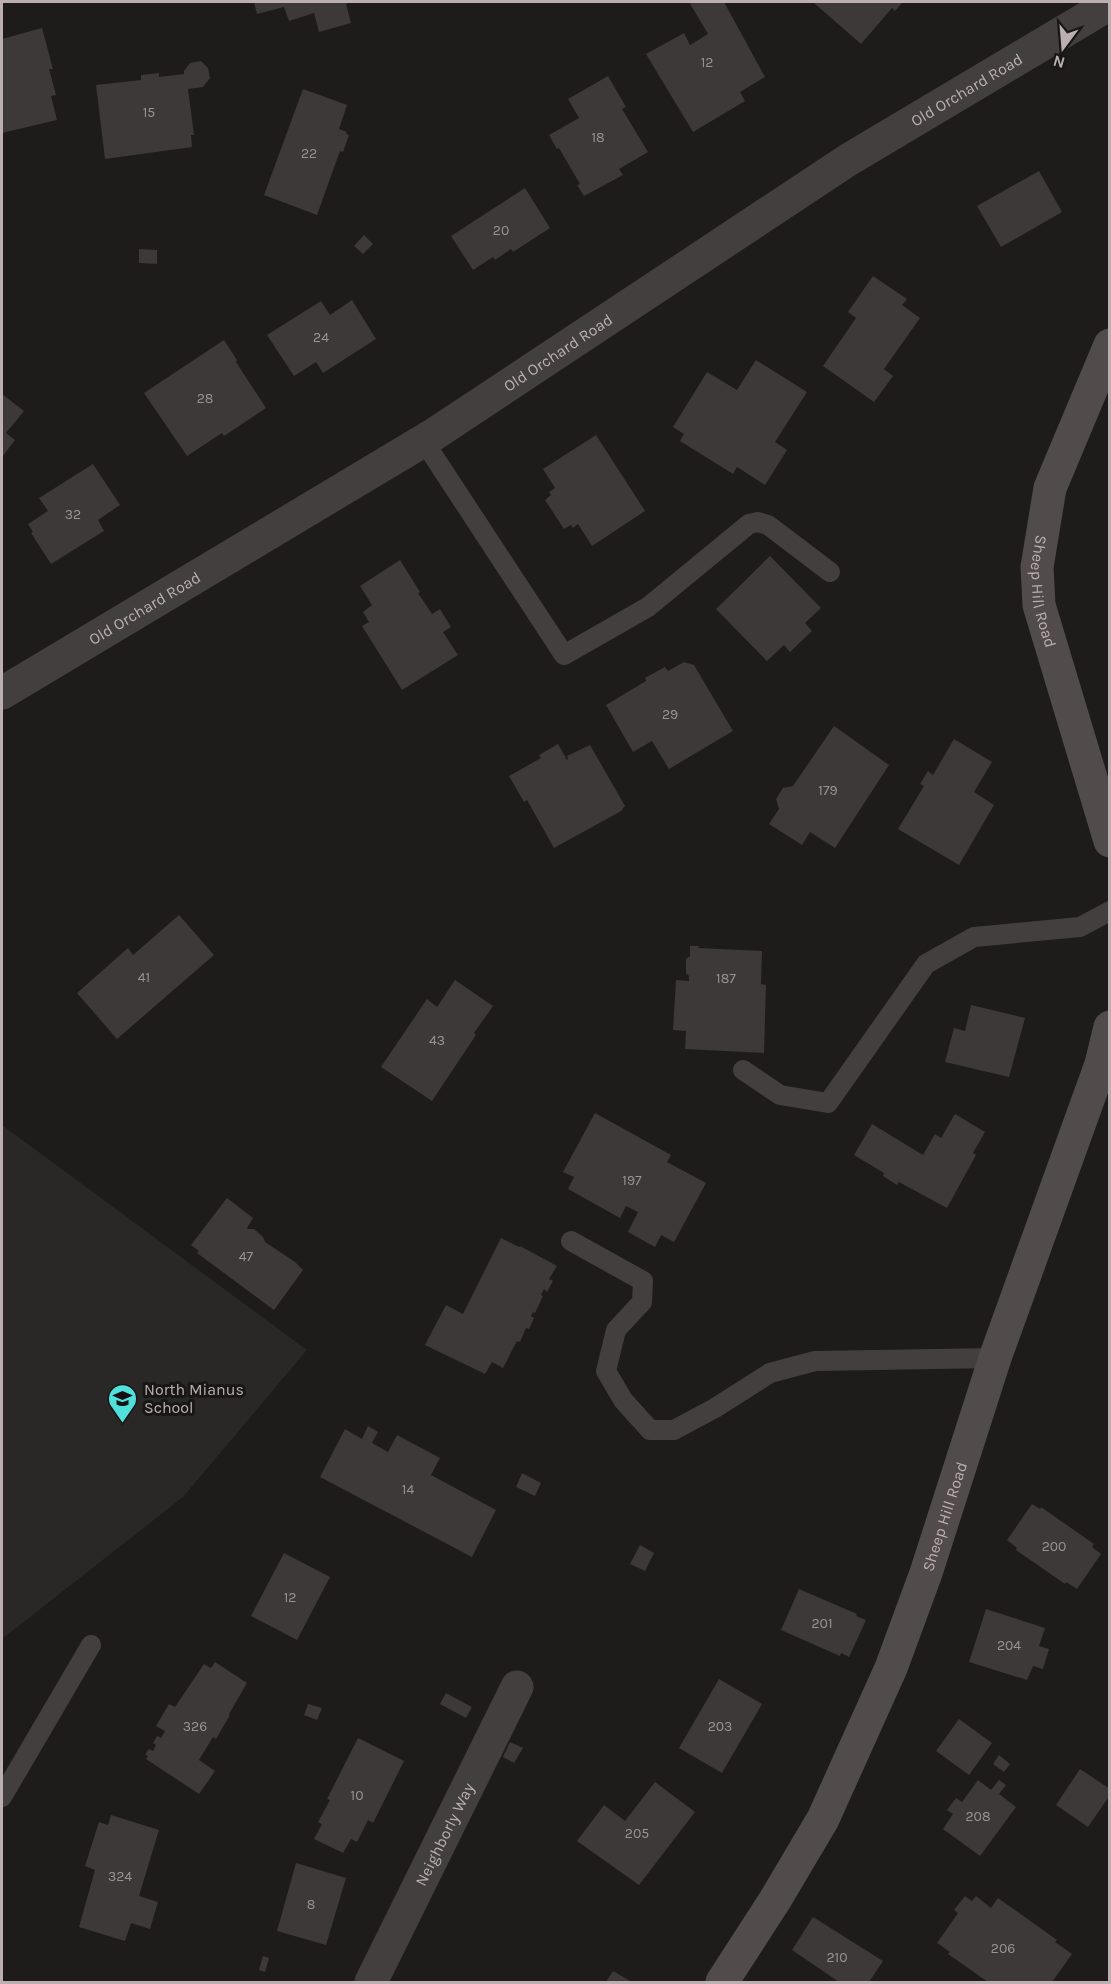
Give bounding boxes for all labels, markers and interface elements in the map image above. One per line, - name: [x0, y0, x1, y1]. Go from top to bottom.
- north arrow: [1033, 18, 1093, 78]
- street label: Old Orchard Road: [907, 49, 1026, 131]
- text: N: [1051, 51, 1067, 73]
- house number: 12: [701, 54, 713, 71]
- house number: 15: [143, 104, 155, 121]
- house number: 18: [591, 129, 605, 146]
- house number: 22: [301, 145, 317, 162]
- house number: 20: [493, 222, 509, 239]
- street label: Old Orchard Road: [500, 310, 616, 396]
- house number: 24: [313, 329, 329, 346]
- house number: 28: [197, 390, 213, 407]
- house number: 32: [65, 506, 81, 523]
- street label: Sheep Hill Road: [1027, 534, 1060, 650]
- street label: Old Orchard Road: [85, 567, 204, 649]
- house number: 29: [662, 706, 678, 723]
- house number: 179: [818, 782, 838, 799]
- house number: 41: [138, 969, 150, 986]
- house number: 187: [716, 970, 736, 987]
- house number: 43: [429, 1032, 445, 1049]
- house number: 197: [622, 1172, 642, 1189]
- house number: 47: [239, 1248, 254, 1265]
- place label: North Mianus School: [144, 1380, 244, 1417]
- school or university icon: North Mianus School: [107, 1382, 139, 1424]
- street label: Sheep Hill Road: [918, 1459, 971, 1574]
- house number: 14: [402, 1481, 414, 1498]
- house number: 200: [1042, 1538, 1066, 1555]
- house number: 12: [284, 1589, 296, 1606]
- house number: 201: [811, 1615, 833, 1632]
- house number: 204: [997, 1637, 1021, 1654]
- house number: 326: [183, 1718, 207, 1735]
- house number: 203: [708, 1718, 732, 1735]
- street label: Neighborly Way: [411, 1779, 478, 1889]
- house number: 10: [351, 1787, 363, 1804]
- house number: 208: [965, 1808, 991, 1825]
- house number: 205: [625, 1825, 649, 1842]
- house number: 324: [108, 1868, 132, 1885]
- house number: 8: [307, 1896, 315, 1913]
- house number: 206: [991, 1940, 1015, 1957]
- house number: 210: [826, 1949, 848, 1966]

